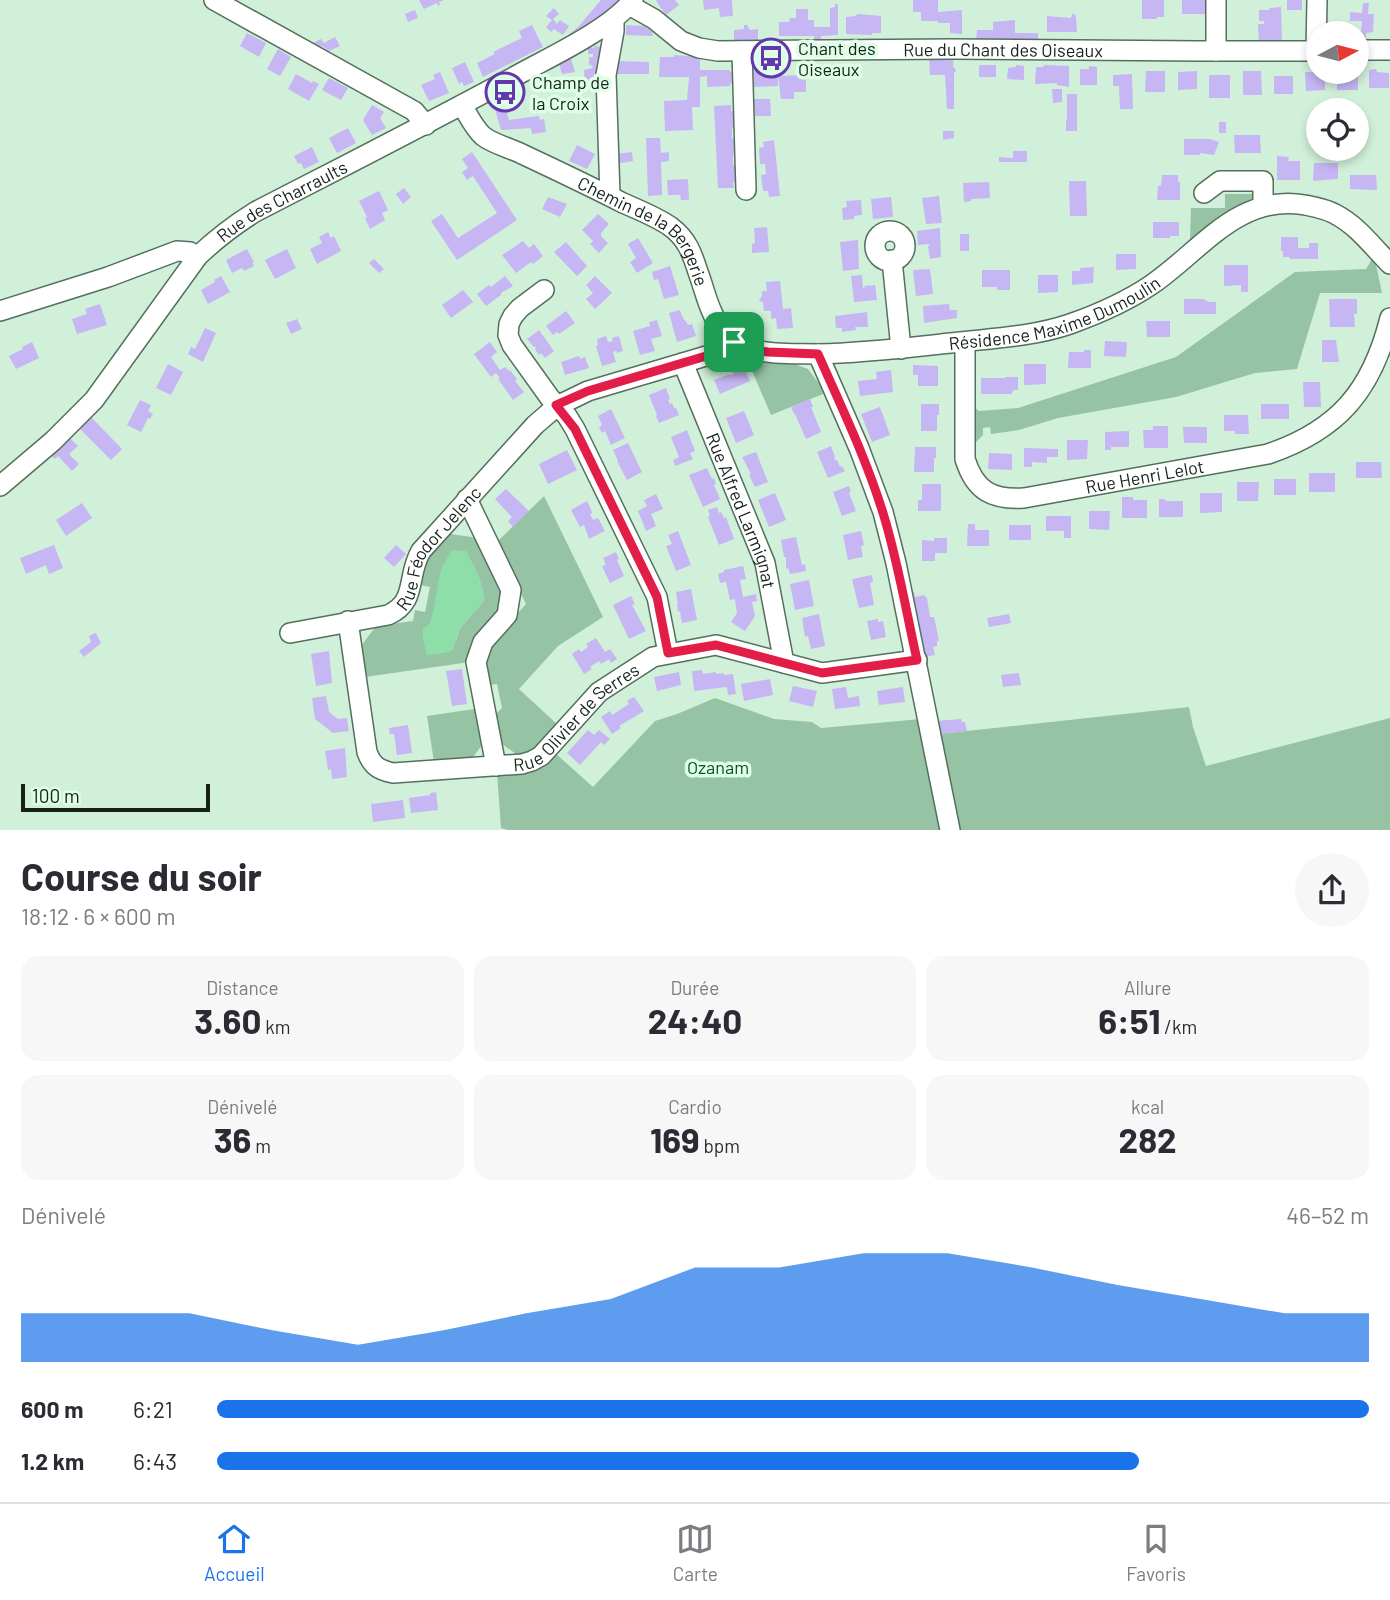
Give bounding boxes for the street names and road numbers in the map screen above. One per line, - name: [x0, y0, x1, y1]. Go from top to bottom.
- street label: Rue du Chant des Oiseaux: [903, 38, 1103, 61]
- street label: Rue des Charraults: [212, 155, 351, 246]
- street label: Chemin de la Bergerie: [574, 171, 713, 289]
- street label: Résidence Maxime Dumoulin: [948, 271, 1164, 354]
- street label: Rue Alfred Larmignat: [702, 429, 781, 590]
- street label: Rue Henri Lelot: [1084, 455, 1206, 498]
- street label: Rue Féodor Jelenc: [391, 481, 485, 615]
- street label: Rue Olivier de Serres: [513, 658, 643, 776]

